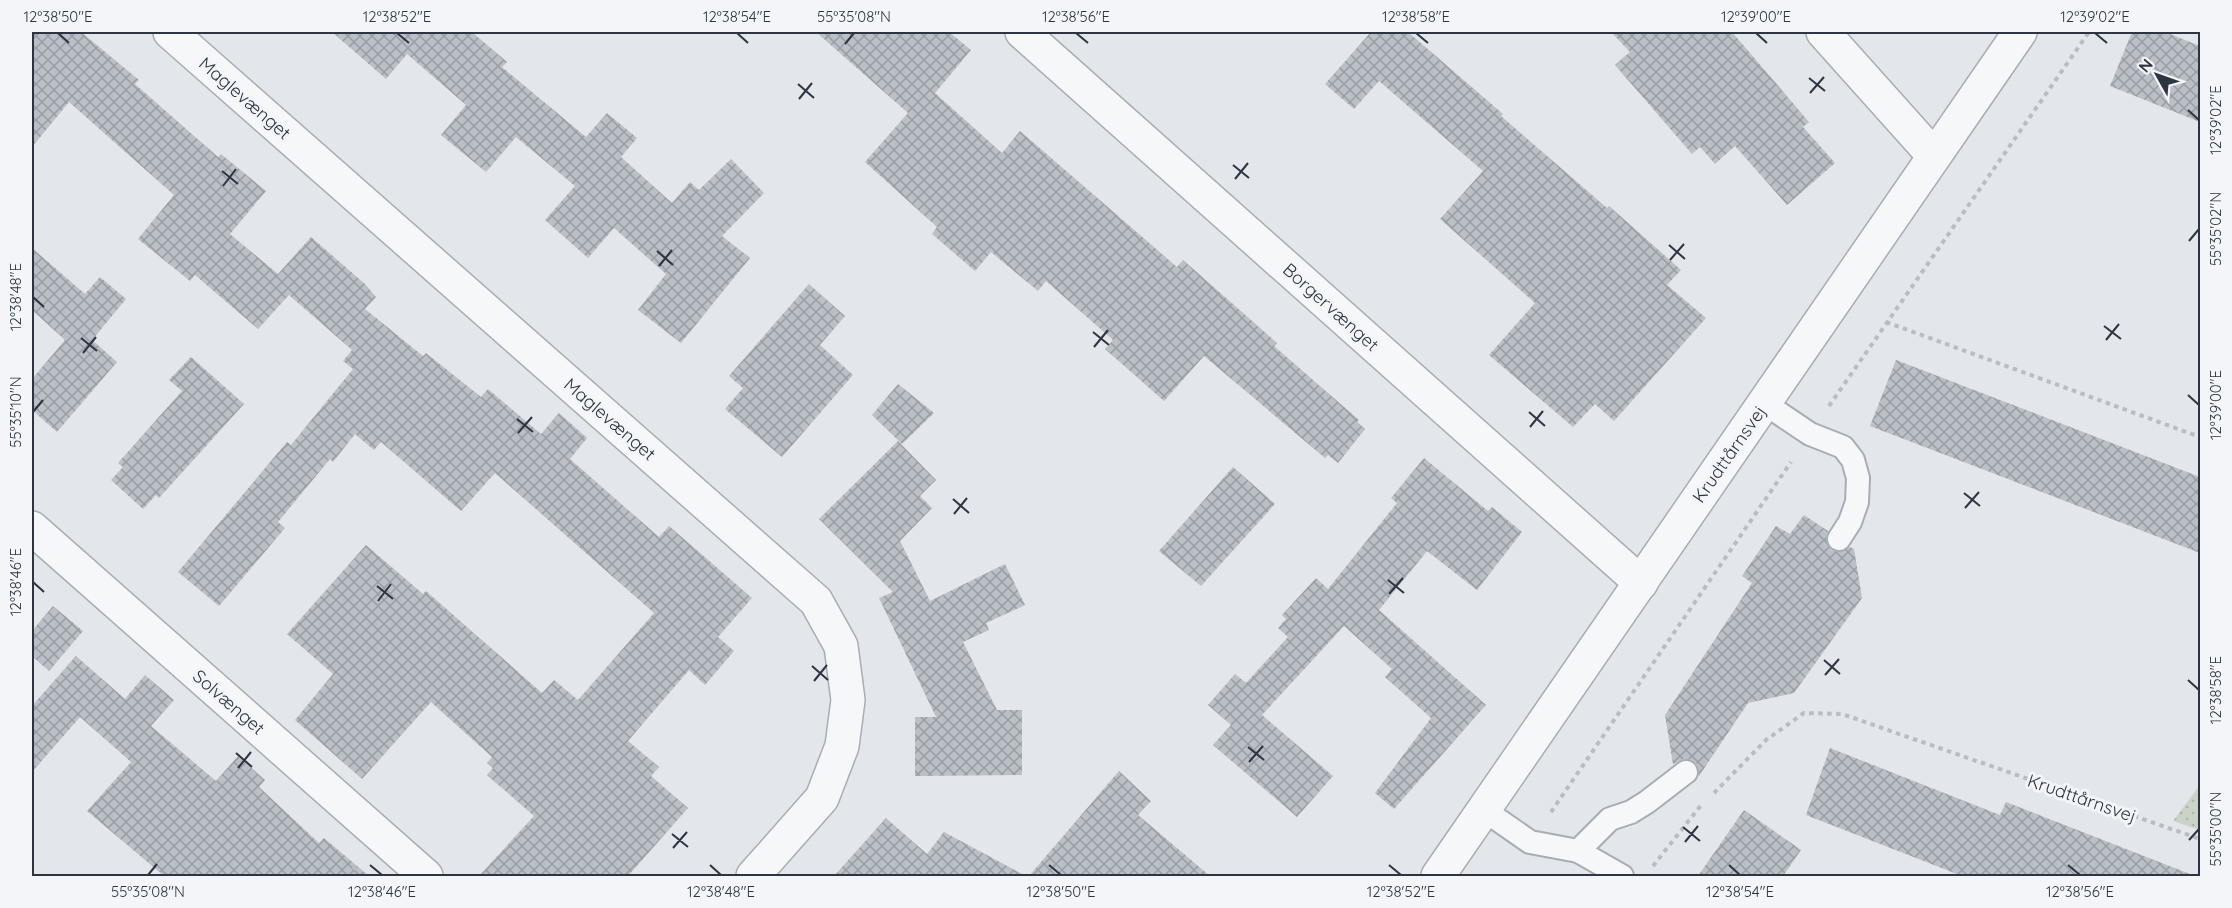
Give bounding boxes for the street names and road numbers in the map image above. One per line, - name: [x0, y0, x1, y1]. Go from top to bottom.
- street label: Maglevænget: [194, 52, 296, 144]
- street label: Borgervænget: [1278, 258, 1384, 356]
- street label: Maglevænget: [559, 373, 661, 465]
- street label: Krudttårnsvej: [1687, 401, 1771, 507]
- street label: Solvænget: [188, 664, 270, 740]
- street label: Krudttårnsvej: [2025, 769, 2139, 827]

